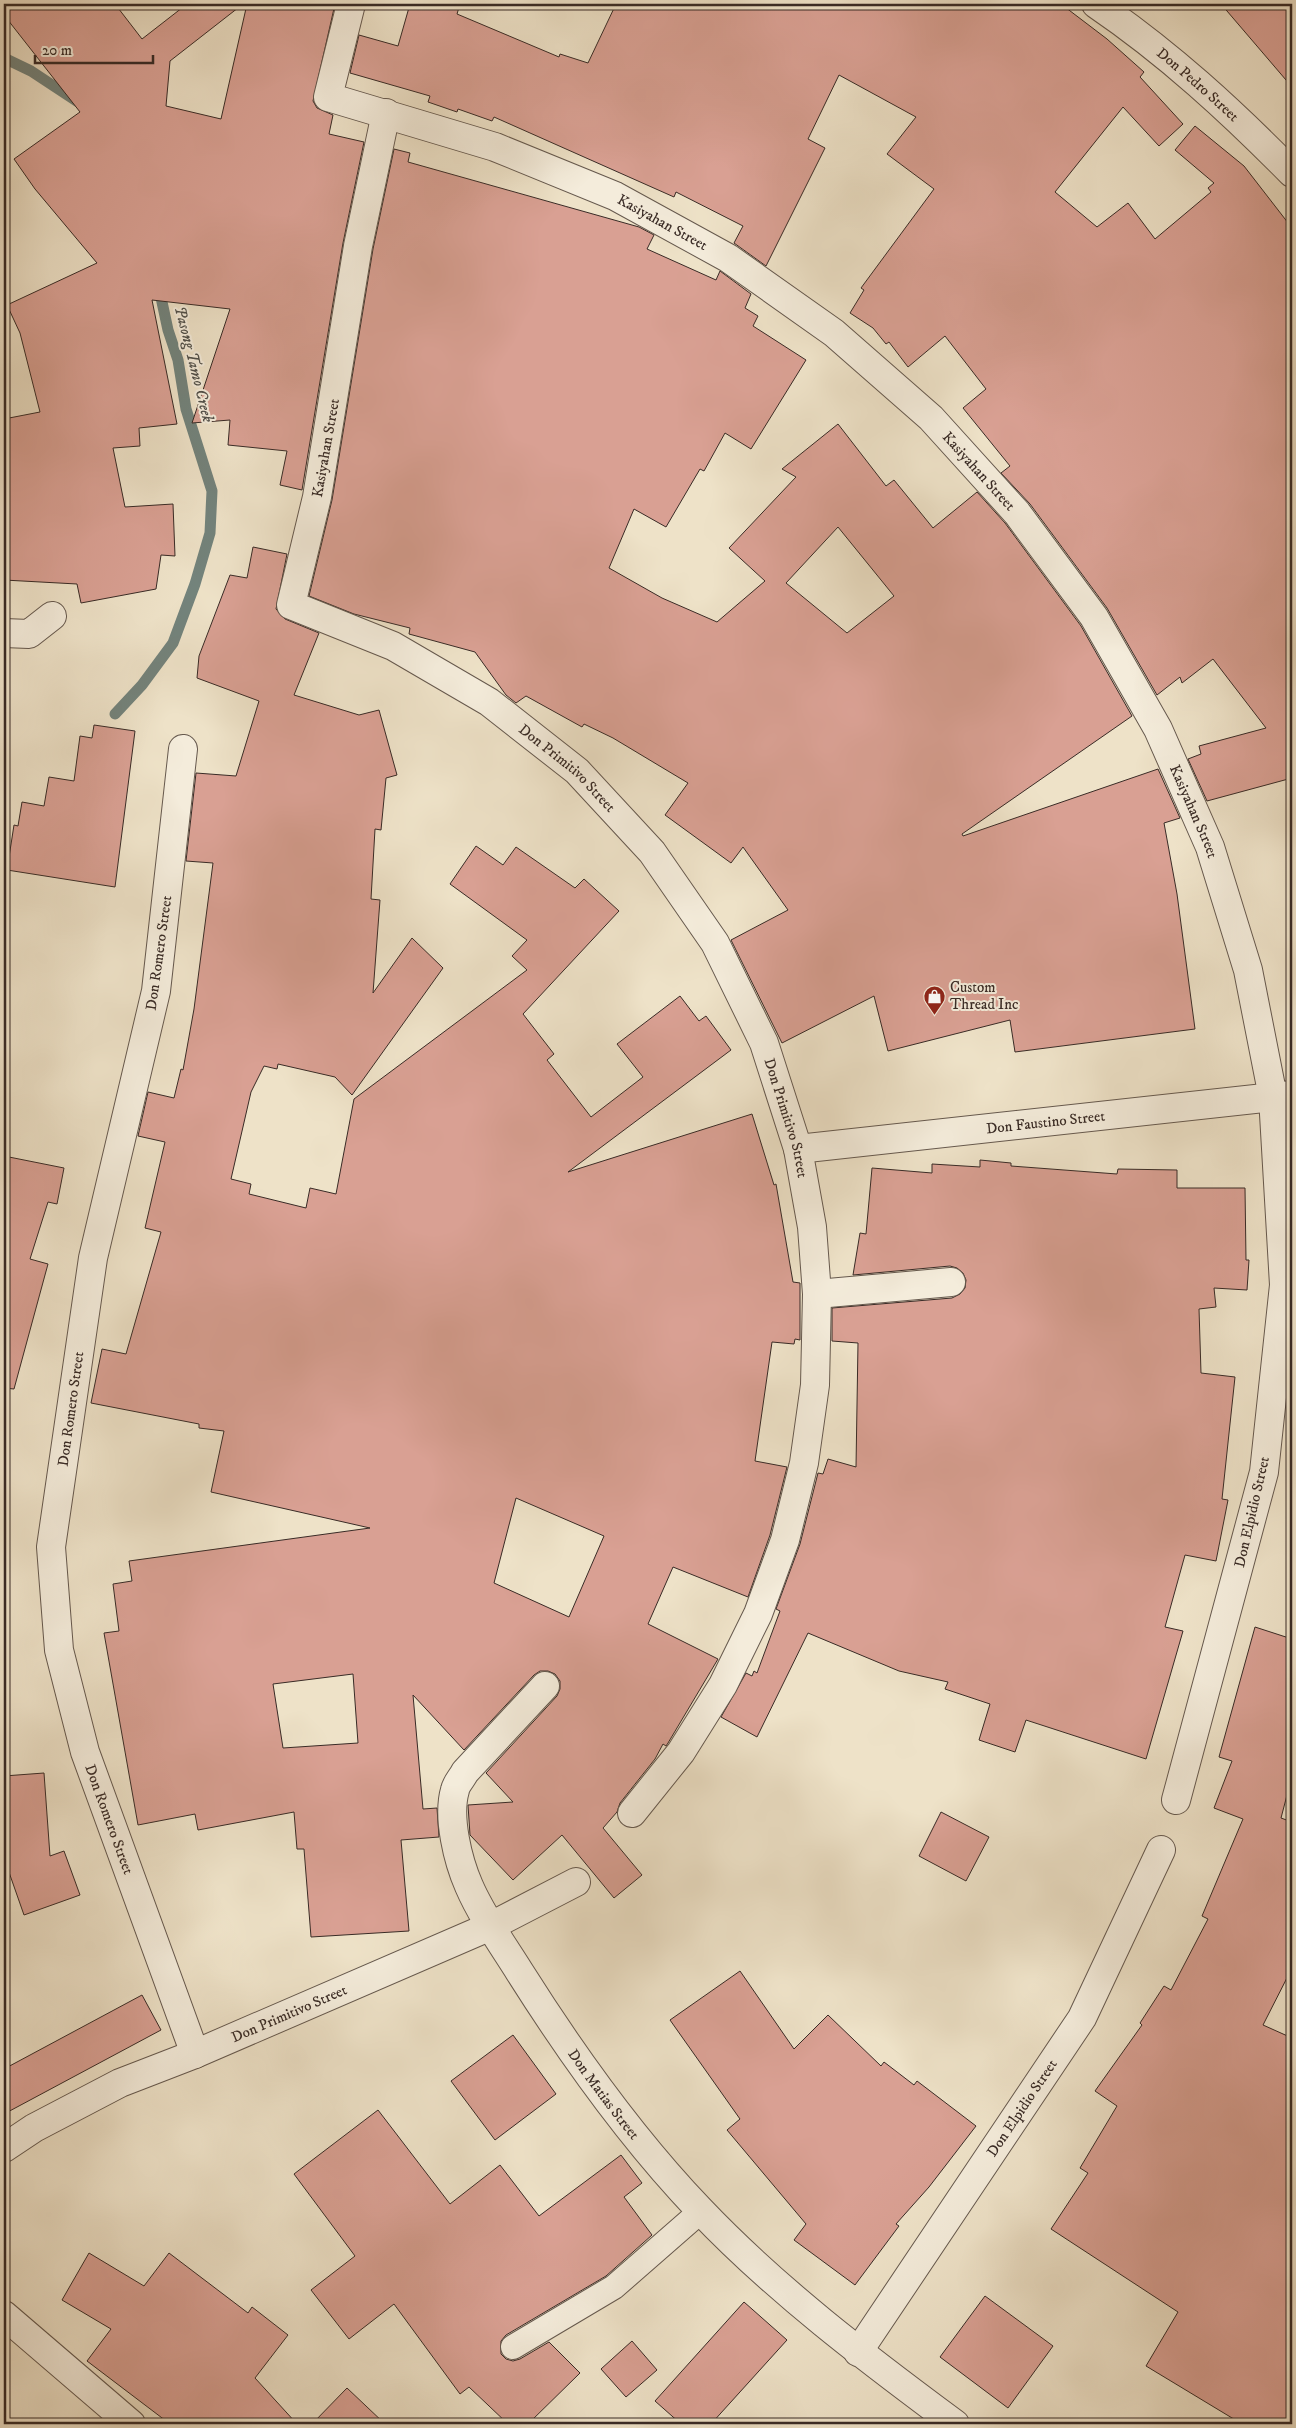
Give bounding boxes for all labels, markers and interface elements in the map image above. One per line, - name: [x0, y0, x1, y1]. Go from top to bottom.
- scale bar: [35, 32, 152, 64]
- text: 20 m: [42, 41, 72, 60]
- street label: Don Pedro Street: [1153, 43, 1243, 126]
- street label: Kasiyahan Street: [614, 190, 711, 255]
- water label: Pasong Tamo Creek: [170, 304, 218, 424]
- street label: Kasiyahan Street: [308, 397, 344, 499]
- street label: Kasiyahan Street: [938, 428, 1020, 515]
- street label: Don Primitivo Street: [515, 720, 620, 816]
- street label: Kasiyahan Street: [1165, 762, 1222, 861]
- street label: Don Romero Street: [142, 894, 176, 1012]
- place label: Custom Thread Inc: [950, 978, 1019, 1014]
- shop icon: Custom Thread Inc: [922, 984, 946, 1015]
- street label: Don Primitivo Street: [760, 1056, 813, 1179]
- street label: Don Faustino Street: [985, 1106, 1106, 1138]
- street label: Don Romero Street: [54, 1350, 88, 1468]
- street label: Don Elpidio Street: [1230, 1454, 1274, 1569]
- street label: Don Romero Street: [81, 1762, 138, 1877]
- street label: Don Primitivo Street: [228, 1980, 350, 2047]
- street label: Don Matias Street: [564, 2045, 644, 2144]
- street label: Don Elpidio Street: [982, 2055, 1061, 2160]

